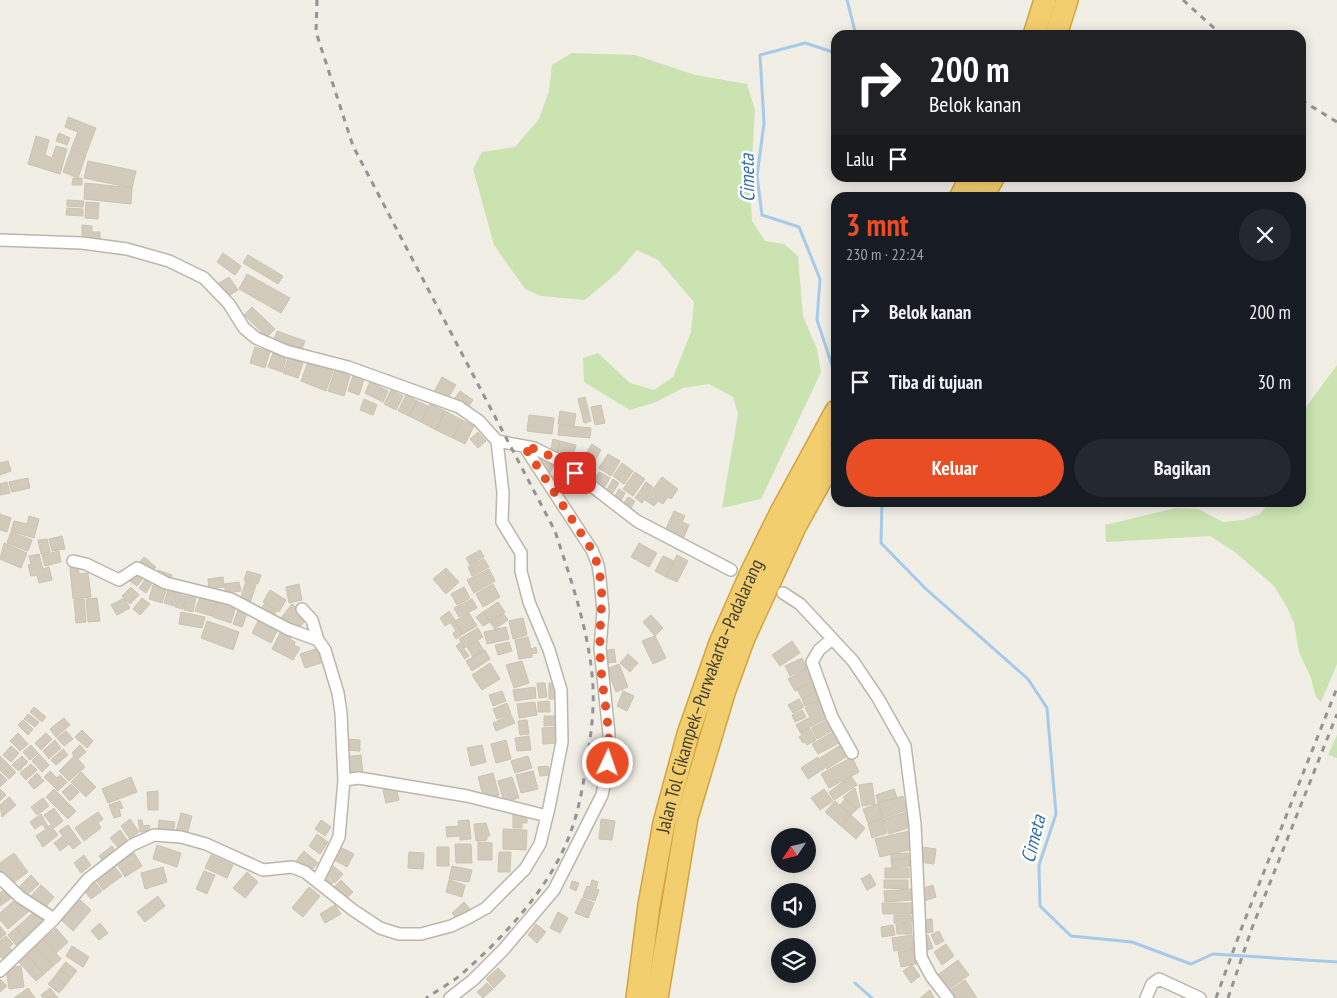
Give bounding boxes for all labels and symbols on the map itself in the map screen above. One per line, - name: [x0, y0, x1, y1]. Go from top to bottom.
- water label: Cimeta: [734, 153, 760, 202]
- pin: [554, 452, 596, 494]
- street label: Jalan Tol Cikampek–Purwakarta–Padalarang: [650, 555, 768, 836]
- position arrow: [581, 736, 633, 788]
- water label: Cimeta: [1015, 811, 1052, 866]
- north arrow: [771, 828, 816, 872]

